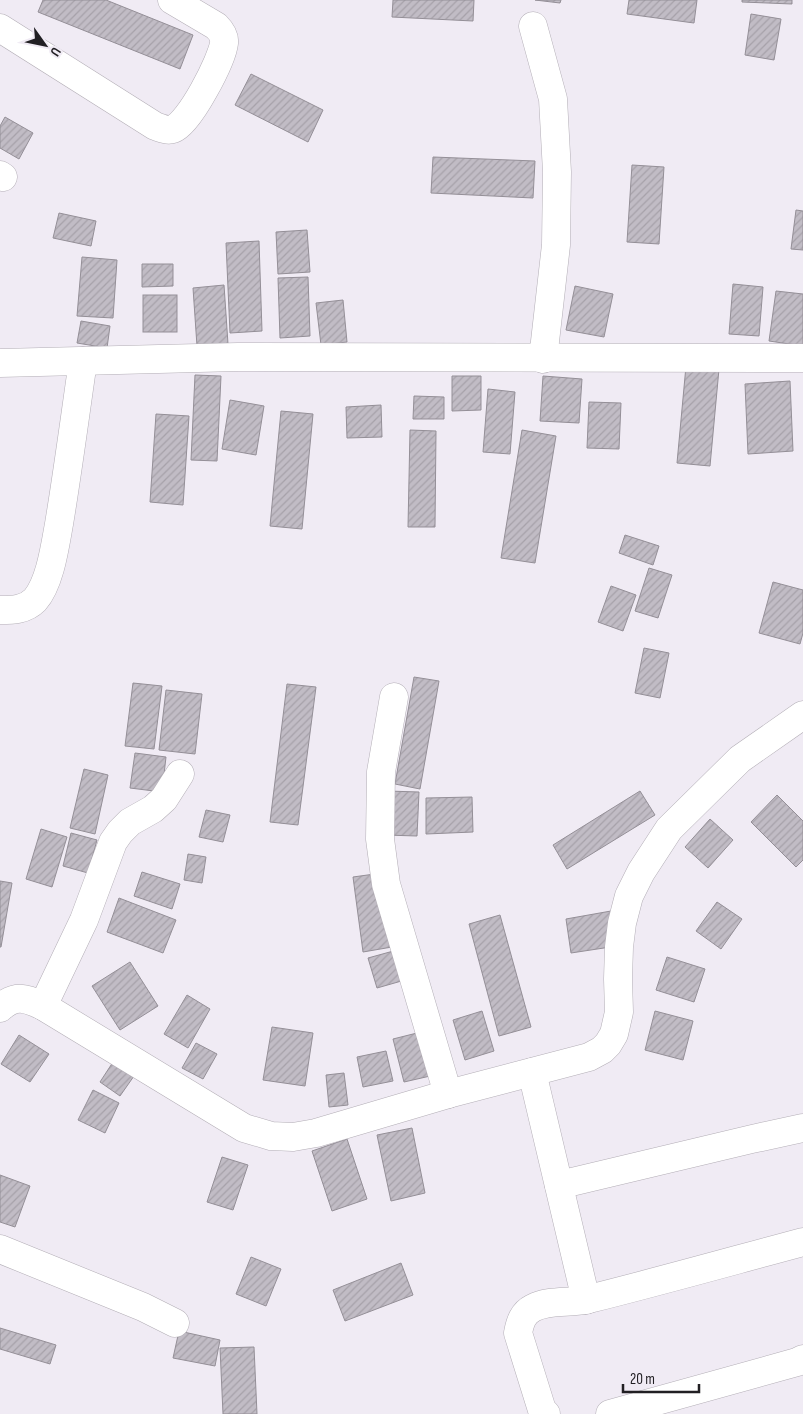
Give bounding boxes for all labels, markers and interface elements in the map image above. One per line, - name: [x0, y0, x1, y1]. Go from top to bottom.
- north arrow: [20, 20, 70, 70]
- text: U: [46, 44, 65, 59]
- scale bar: [623, 1362, 699, 1394]
- text: 20 m: [630, 1370, 655, 1389]

